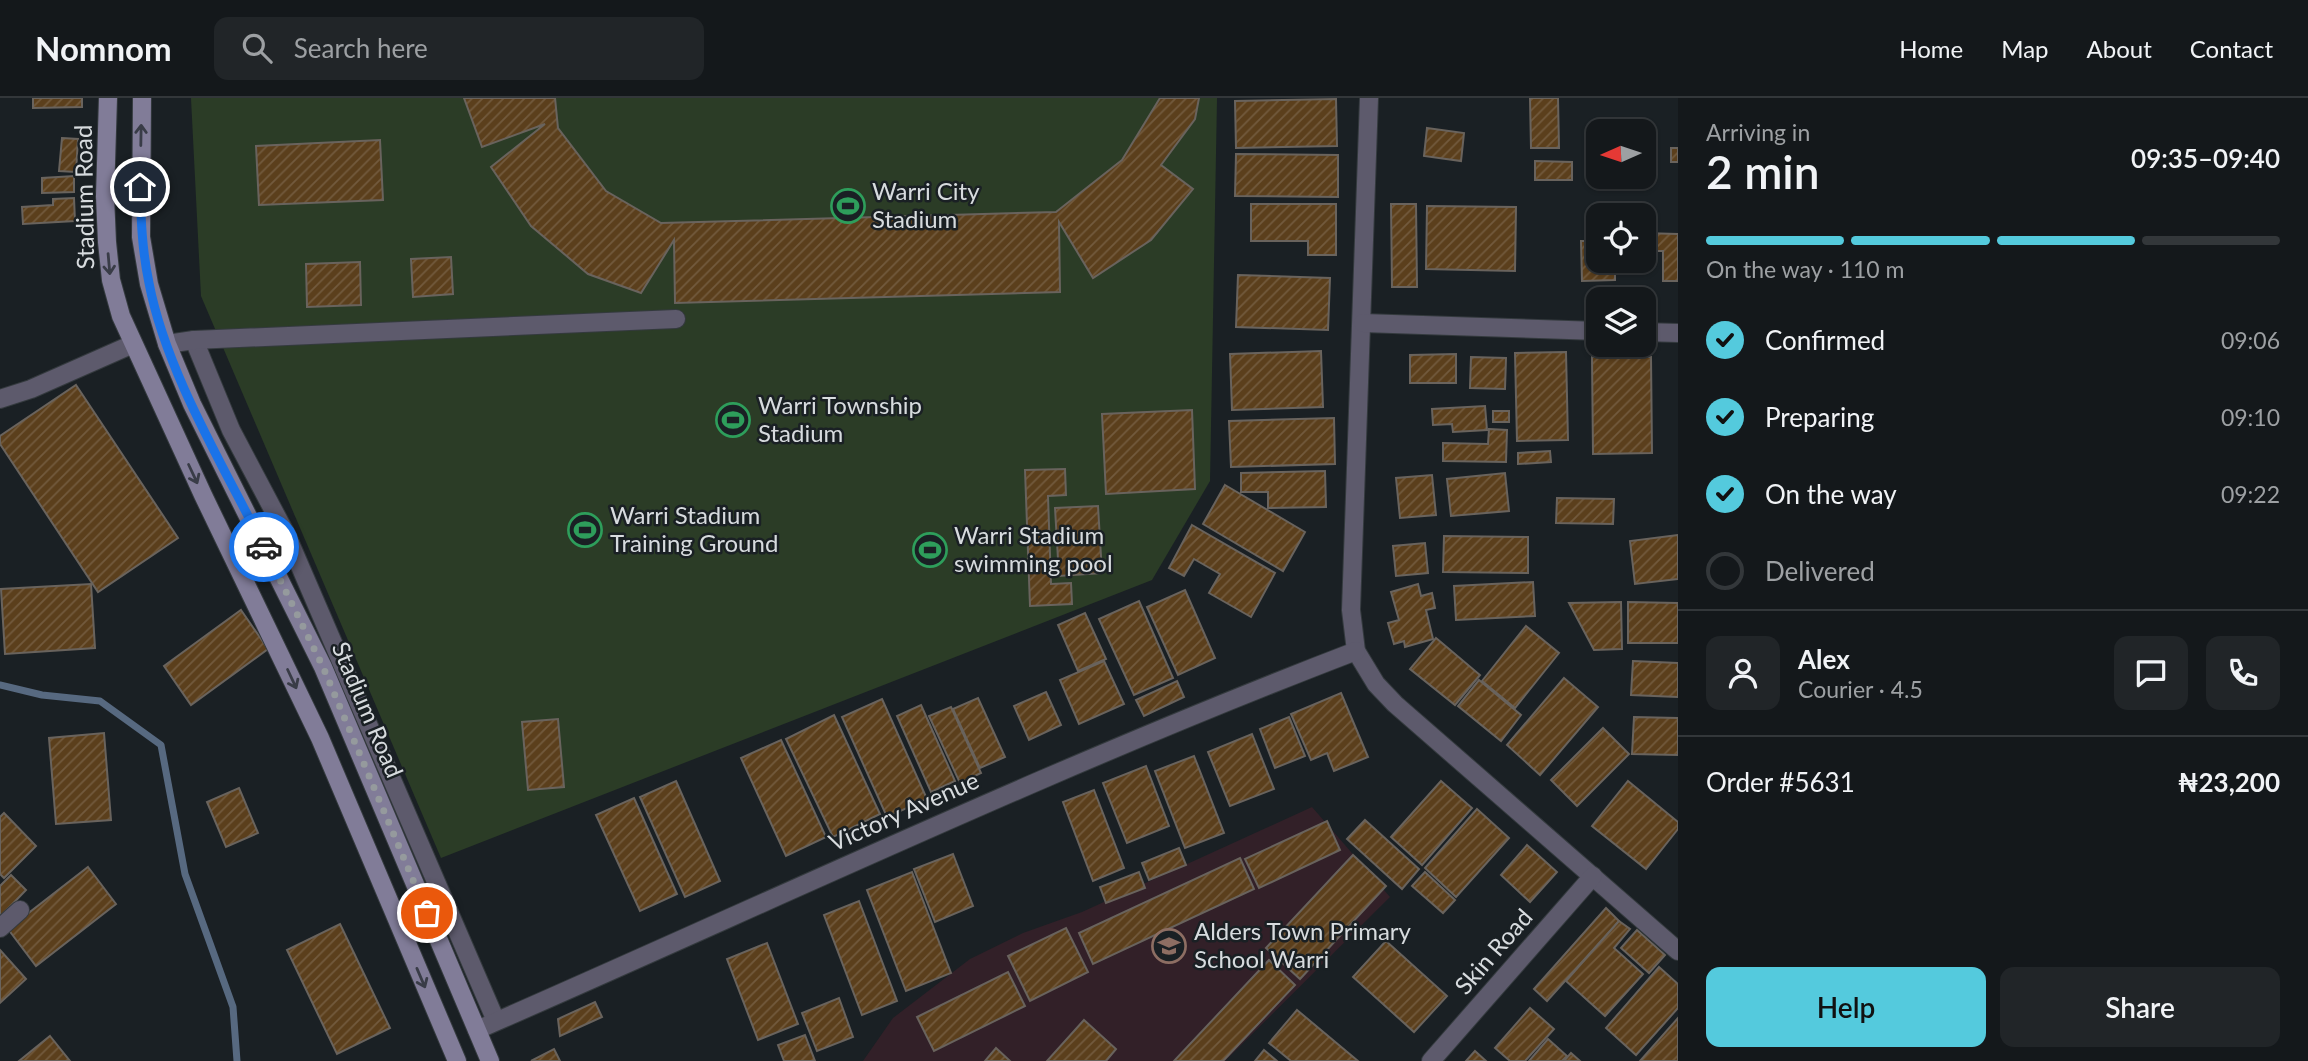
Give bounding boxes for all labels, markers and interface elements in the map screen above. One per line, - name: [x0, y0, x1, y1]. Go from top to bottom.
- search box: [214, 17, 704, 80]
- text: Nomnom: [35, 28, 172, 68]
- icon: search: [238, 29, 276, 67]
- text: Search here: [294, 32, 428, 64]
- text: Home: [1899, 34, 1963, 63]
- text: Map: [2001, 34, 2049, 63]
- text: About: [2087, 34, 2152, 63]
- text: Contact: [2190, 34, 2273, 63]
- text: Arriving in: [1706, 118, 1810, 146]
- north arrow: [1586, 119, 1656, 189]
- map controls: [1586, 119, 1656, 357]
- street label: Stadium Road: [68, 124, 99, 270]
- one-way arrow: [134, 124, 148, 147]
- text: 09:35–09:40: [2131, 142, 2280, 174]
- text: 2 min: [1706, 144, 1820, 199]
- pin: [110, 157, 170, 217]
- icon: home: [121, 168, 159, 206]
- place label: Warri City Stadium: [872, 176, 980, 233]
- sports icon: Warri City Stadium: [829, 187, 867, 225]
- button: locate: [1586, 203, 1656, 273]
- one-way arrow: [103, 252, 116, 275]
- text: On the way · 110 m: [1706, 255, 1905, 283]
- button: layers: [1586, 287, 1656, 357]
- icon: check: [1706, 321, 1744, 359]
- text: Confirmed: [1765, 324, 1885, 356]
- text: 09:06: [2221, 326, 2280, 354]
- place label: Warri Township Stadium: [758, 390, 922, 447]
- icon: check: [1706, 398, 1744, 436]
- sports icon: Warri Township Stadium: [714, 401, 752, 439]
- text: Preparing: [1765, 401, 1874, 433]
- text: 09:10: [2221, 403, 2280, 431]
- one-way arrow: [187, 463, 200, 484]
- icon: check: [1706, 475, 1744, 513]
- text: On the way: [1765, 478, 1897, 510]
- text: 09:22: [2221, 480, 2280, 508]
- place label: Warri Stadium Training Ground: [610, 500, 778, 557]
- sports icon: Warri Stadium Training Ground: [566, 511, 604, 549]
- courier: [229, 512, 299, 582]
- place label: Warri Stadium swimming pool: [954, 520, 1113, 577]
- icon: car: [245, 528, 283, 566]
- sports icon: Warri Stadium swimming pool: [911, 531, 949, 569]
- text: Delivered: [1765, 555, 1875, 587]
- button: person: [1706, 636, 1780, 710]
- button: chat: [2114, 636, 2188, 710]
- button: phone: [2206, 636, 2280, 710]
- street label: Stadium Road: [327, 637, 410, 782]
- text: Alex: [1798, 643, 1850, 675]
- one-way arrow: [286, 668, 300, 689]
- text: Courier · 4.5: [1798, 675, 1923, 703]
- street label: Victory Avenue: [824, 765, 983, 857]
- text: Order #5631: [1706, 766, 1855, 798]
- text: ₦23,200: [2178, 766, 2280, 798]
- pin: [397, 883, 457, 943]
- icon: bag: [408, 894, 446, 932]
- street label: Skin Road: [1448, 902, 1538, 1000]
- place label: Alders Town Primary School Warri: [1194, 916, 1412, 973]
- school or university icon: Alders Town Primary School Warri: [1150, 927, 1188, 965]
- one-way arrow: [416, 967, 429, 988]
- button: Help: [1706, 967, 1986, 1047]
- button: Share: [2000, 967, 2280, 1047]

